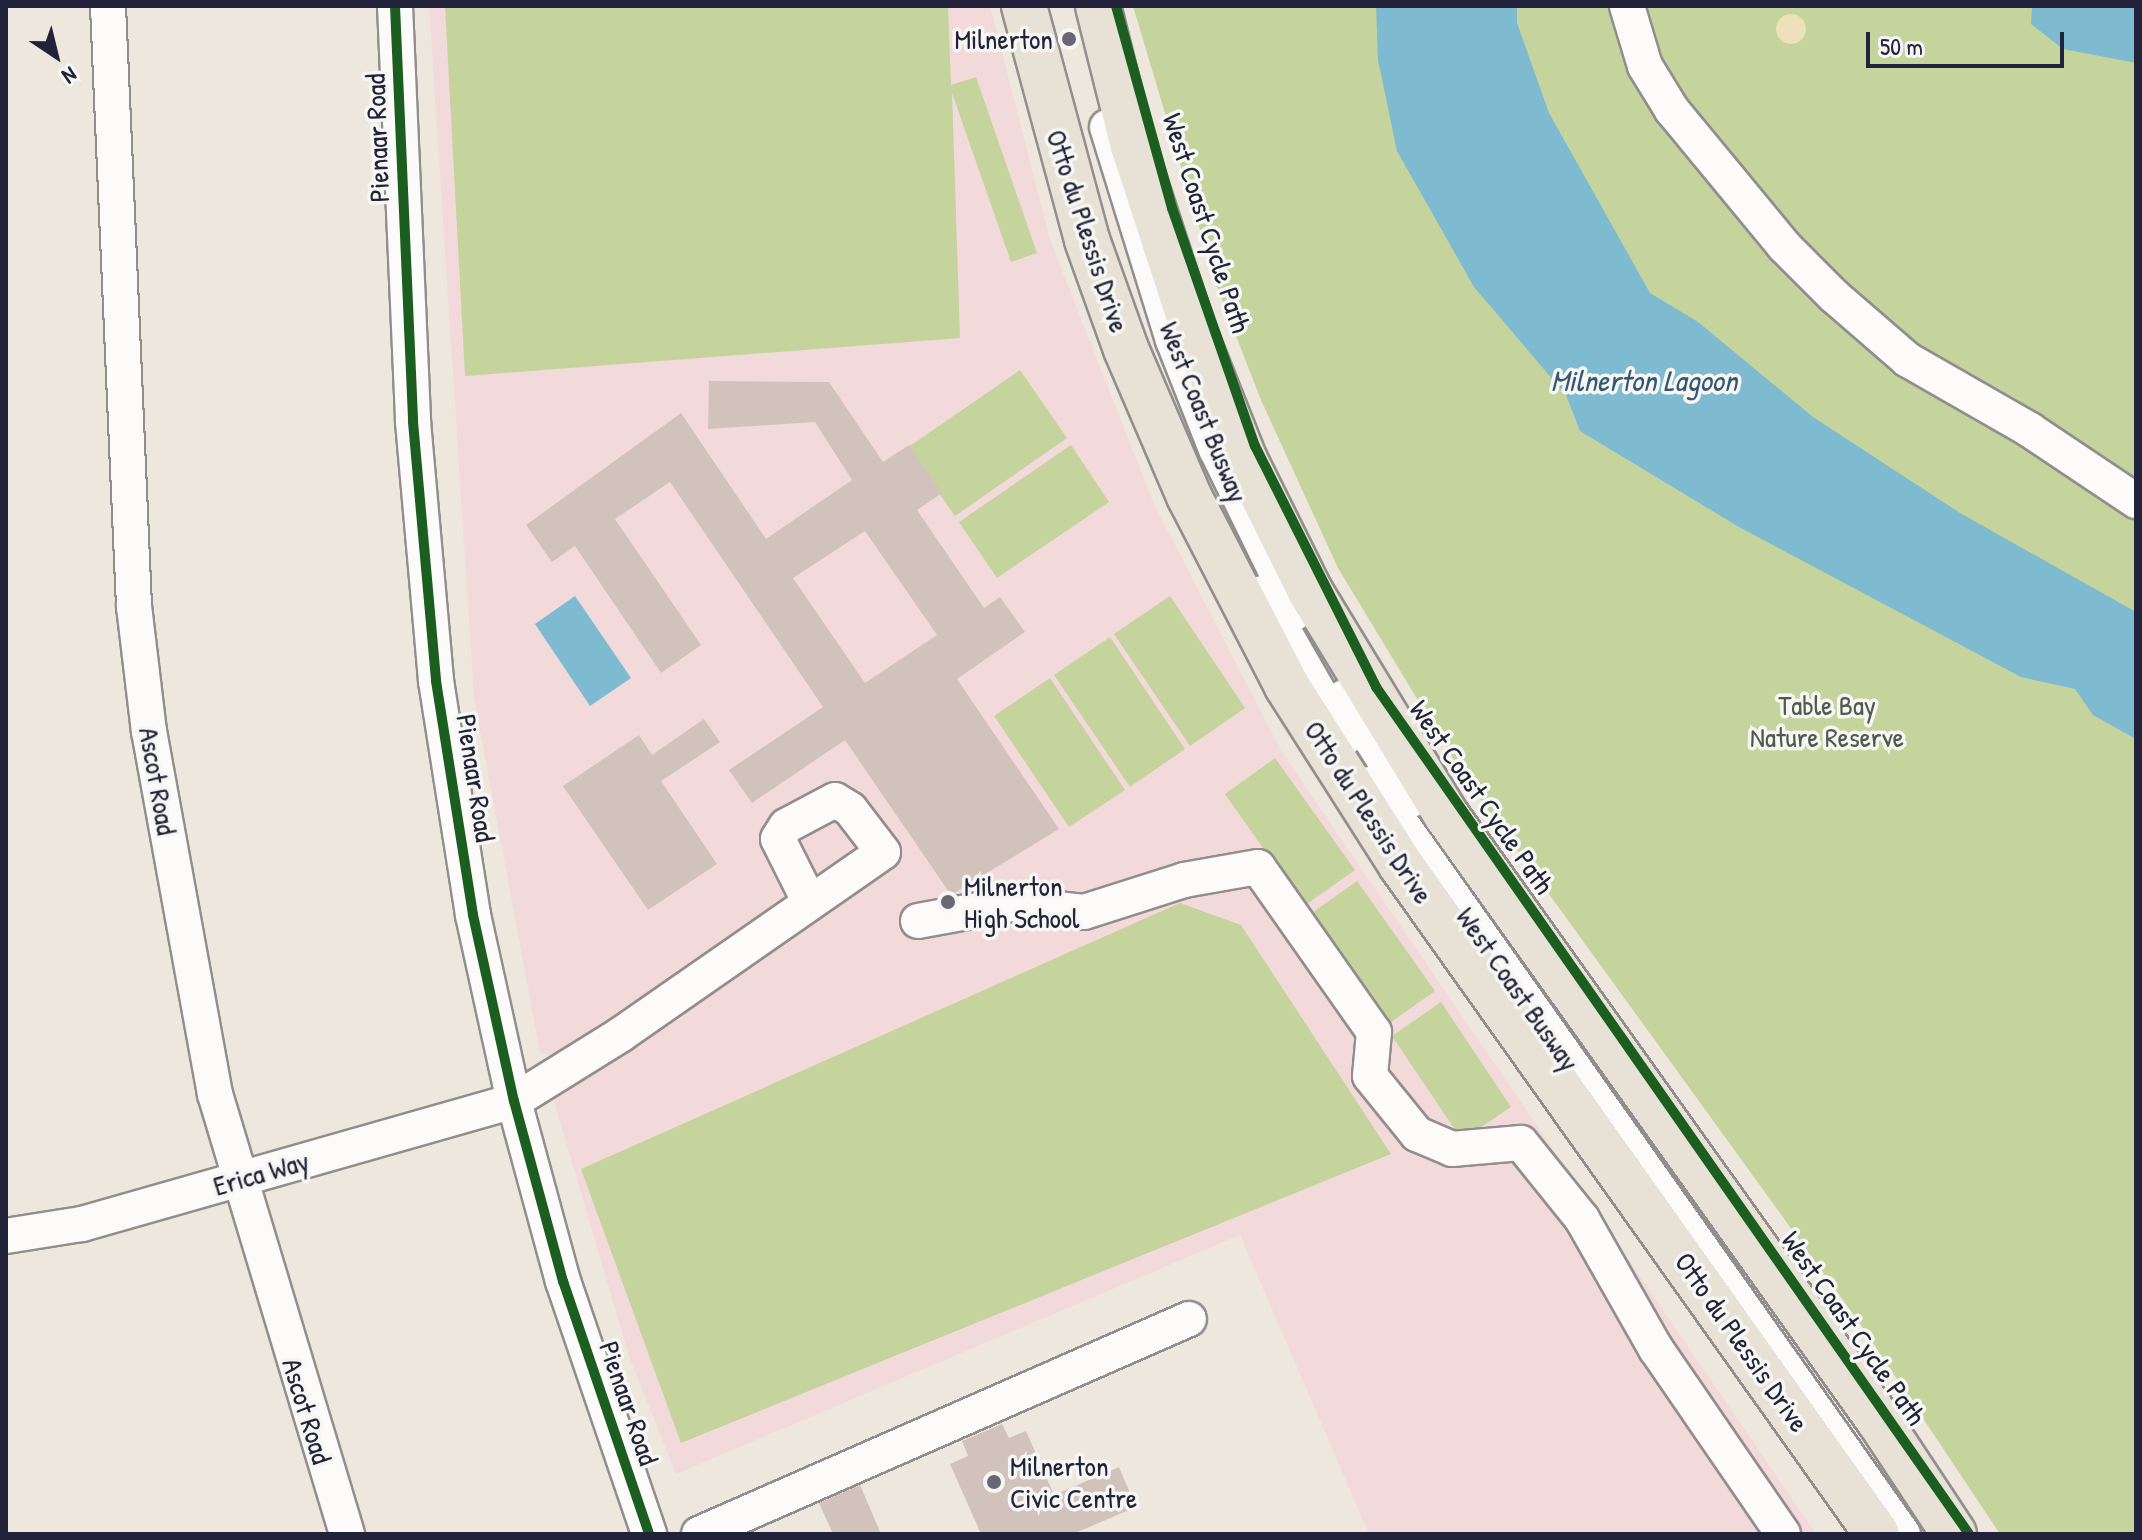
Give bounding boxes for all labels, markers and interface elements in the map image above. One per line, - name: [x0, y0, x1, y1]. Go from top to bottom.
- north arrow: [16, 16, 96, 96]
- scale bar: [1870, 16, 2068, 66]
- place label: Milnerton: [954, 22, 1053, 56]
- marker: Milnerton: [1060, 30, 1078, 48]
- text: 50 m: [1880, 30, 1923, 62]
- text: N: [56, 60, 83, 91]
- street label: Pienaar Road: [358, 73, 396, 203]
- street label: West Coast Cycle Path: [1156, 109, 1258, 337]
- street label: Otto du Plessis Drive: [1039, 126, 1137, 336]
- street label: West Coast Busway: [1153, 317, 1255, 507]
- water label: Milnerton Lagoon: [1551, 362, 1737, 398]
- park label: Table Bay Nature Reserve: [1750, 688, 1904, 754]
- street label: West Coast Cycle Path: [1403, 694, 1561, 900]
- street label: Pienaar Road: [449, 712, 503, 844]
- street label: Otto du Plessis Drive: [1297, 714, 1441, 910]
- street label: Ascot Road: [132, 725, 184, 837]
- place label: Milnerton High School: [964, 869, 1080, 935]
- marker: Milnerton High School: [939, 893, 957, 911]
- street label: West Coast Busway: [1449, 901, 1587, 1077]
- street label: Erica Way: [209, 1143, 313, 1203]
- street label: West Coast Cycle Path: [1775, 1225, 1933, 1431]
- street label: Otto du Plessis Drive: [1668, 1246, 1816, 1438]
- street label: Pienaar Road: [592, 1337, 666, 1469]
- street label: Ascot Road: [275, 1354, 339, 1468]
- place label: Milnerton Civic Centre: [1010, 1449, 1137, 1515]
- marker: Milnerton Civic Centre: [985, 1473, 1003, 1491]

